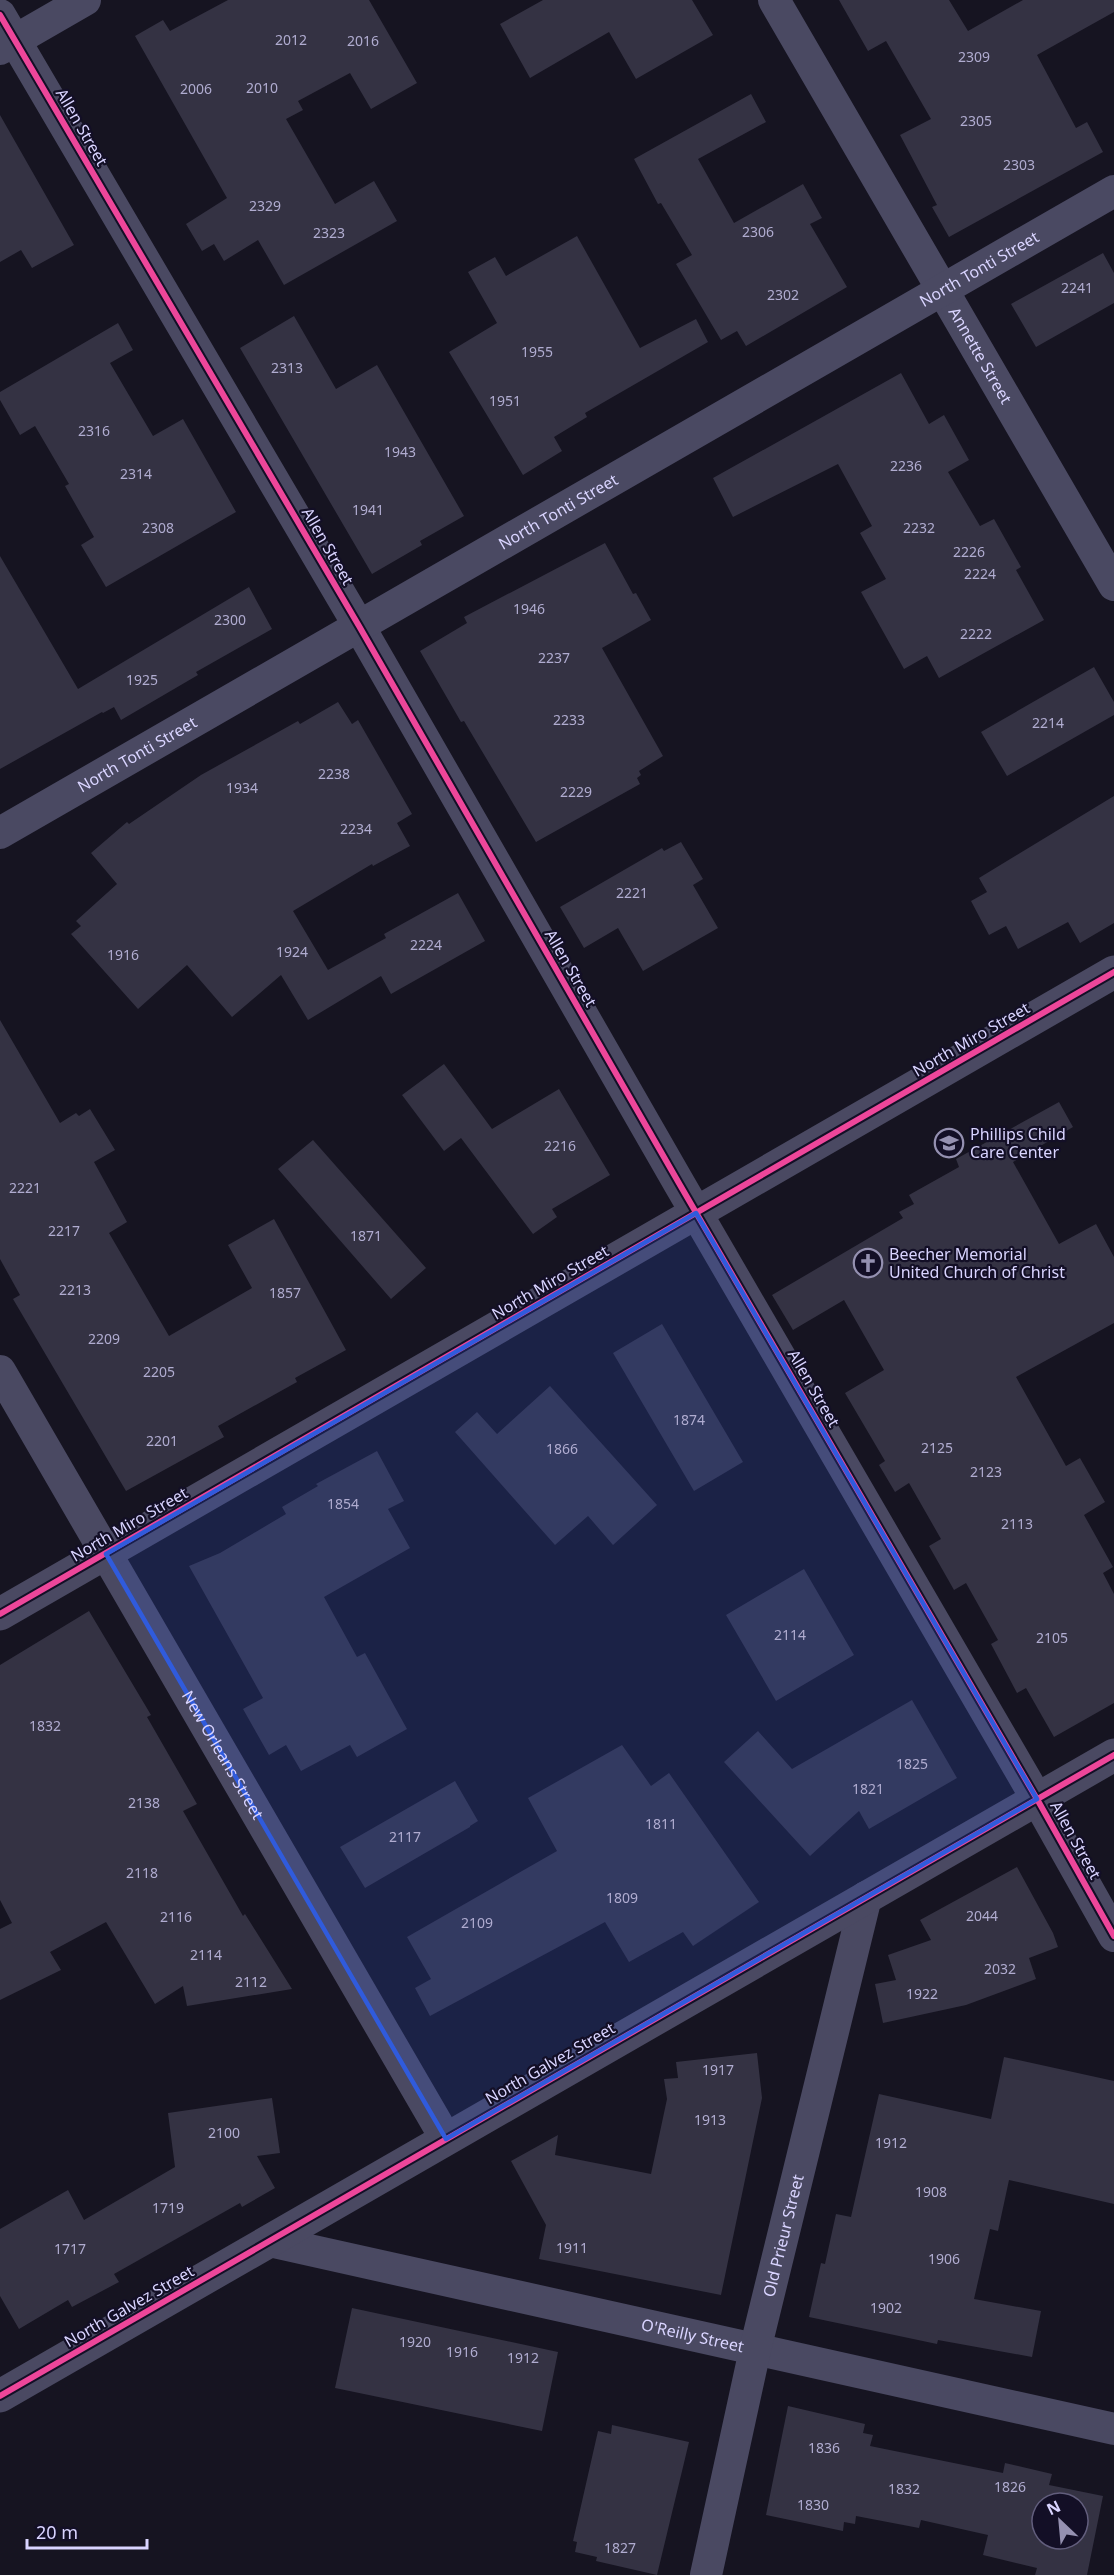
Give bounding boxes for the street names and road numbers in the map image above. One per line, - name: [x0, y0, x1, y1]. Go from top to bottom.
- street label: Allen Street: [51, 84, 113, 170]
- street label: North Tonti Street: [915, 226, 1043, 312]
- street label: Annette Street: [944, 303, 1017, 408]
- street label: North Tonti Street: [494, 468, 622, 555]
- street label: Allen Street: [297, 503, 359, 589]
- street label: North Tonti Street: [73, 711, 201, 797]
- street label: Allen Street: [540, 925, 602, 1011]
- street label: North Miro Street: [908, 996, 1034, 1081]
- street label: North Miro Street: [487, 1239, 613, 1324]
- street label: Allen Street: [783, 1345, 845, 1431]
- street label: North Miro Street: [66, 1481, 192, 1566]
- street label: New Orleans Street: [177, 1687, 269, 1824]
- street label: Allen Street: [1045, 1797, 1107, 1883]
- street label: North Galvez Street: [481, 2017, 619, 2109]
- street label: Old Prieur Street: [757, 2172, 809, 2299]
- street label: North Galvez Street: [60, 2260, 198, 2352]
- street label: O'Reilly Street: [639, 2313, 746, 2357]

